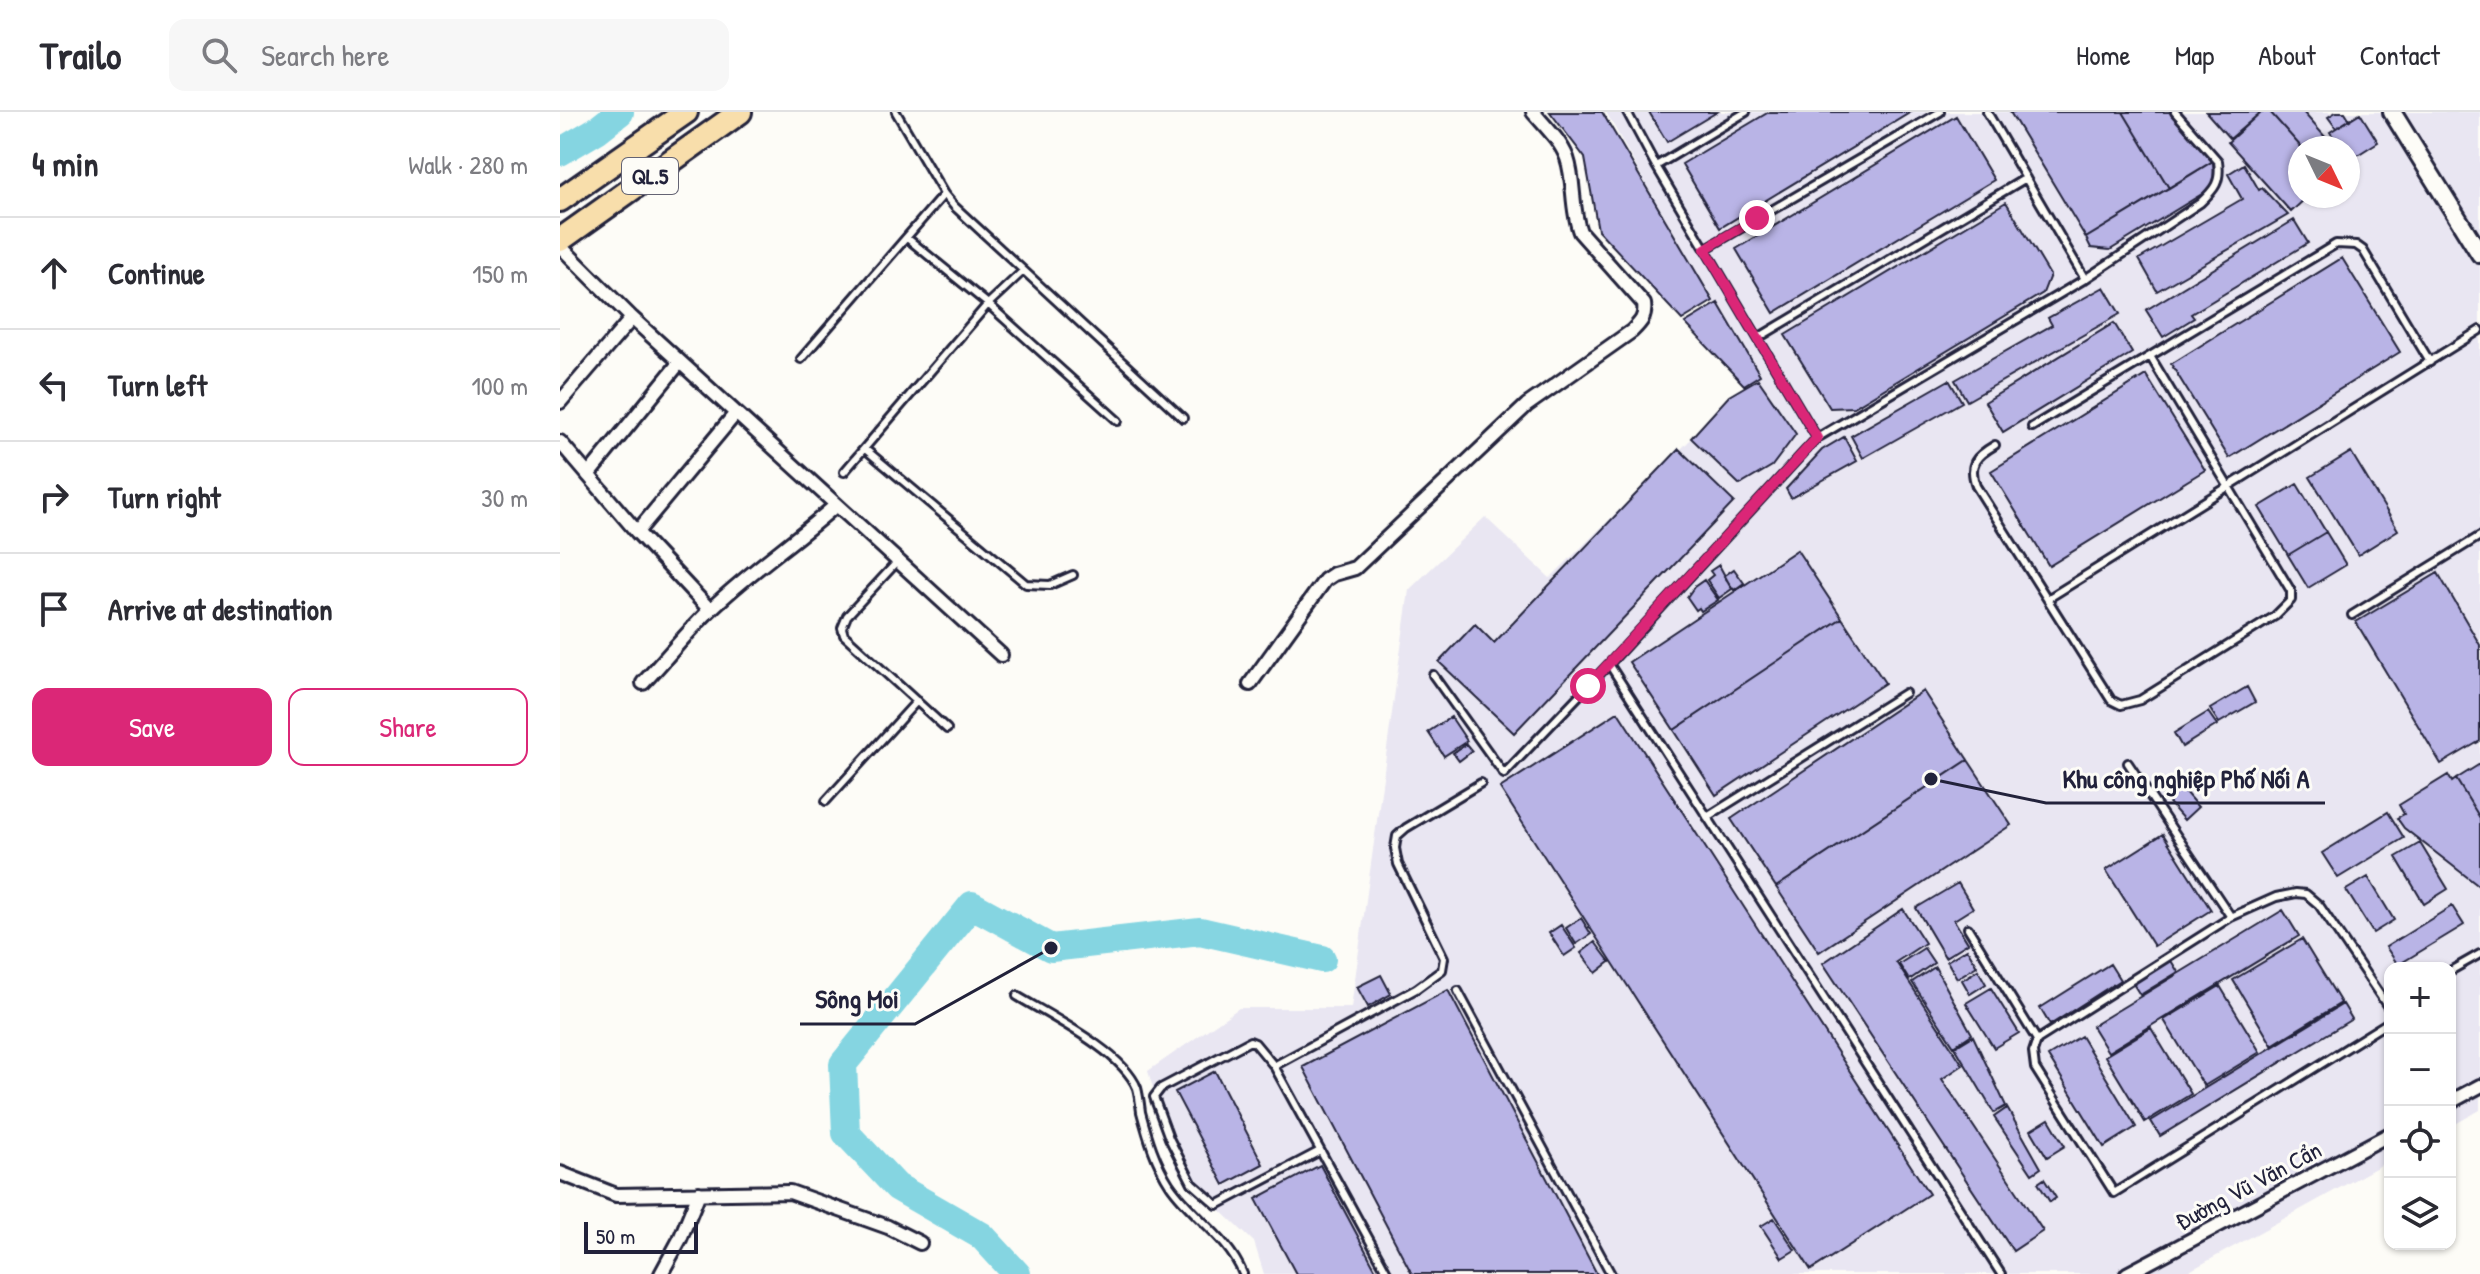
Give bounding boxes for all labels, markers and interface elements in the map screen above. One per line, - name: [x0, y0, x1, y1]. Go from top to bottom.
- search box: [169, 19, 729, 91]
- text: Trailo: [40, 29, 121, 81]
- icon: search: [197, 33, 241, 77]
- text: Search here: [261, 35, 389, 75]
- text: Home: [2076, 36, 2131, 74]
- text: Map: [2175, 36, 2214, 74]
- text: About: [2258, 36, 2316, 74]
- text: Contact: [2360, 36, 2440, 74]
- north arrow: [2288, 136, 2360, 208]
- text: 4 min: [32, 141, 99, 187]
- text: Walk · 280 m: [408, 147, 528, 182]
- road number: QL.5: [622, 158, 678, 194]
- route end: [1739, 200, 1775, 236]
- icon: ahead: [32, 251, 76, 295]
- text: Continue: [108, 253, 205, 293]
- text: 150 m: [472, 256, 528, 291]
- icon: left: [32, 363, 76, 407]
- text: Turn left: [108, 365, 207, 405]
- text: 100 m: [472, 368, 528, 403]
- icon: right: [32, 475, 76, 519]
- text: Turn right: [108, 477, 221, 517]
- text: 30 m: [481, 480, 528, 515]
- icon: arrive: [32, 587, 76, 631]
- text: Arrive at destination: [108, 589, 333, 629]
- route start: [1570, 668, 1606, 704]
- button: Save: [32, 688, 272, 766]
- button: Share: [288, 688, 528, 766]
- callout: Khu công nghiệp Phố Nối A: [2046, 753, 2325, 803]
- text: Khu công nghiệp Phố Nối A: [2063, 761, 2310, 797]
- map controls: [2384, 962, 2456, 1250]
- button: +: [2384, 962, 2456, 1034]
- callout: Sông Moi: [800, 974, 915, 1024]
- text: Sông Moi: [815, 981, 899, 1017]
- button: −: [2384, 1034, 2456, 1106]
- button: locate: [2384, 1106, 2456, 1178]
- street label: Đường Vũ Văn Cẩn: [2169, 1133, 2327, 1237]
- button: layers: [2384, 1178, 2456, 1250]
- scale bar: [584, 1218, 698, 1254]
- text: 50 m: [596, 1221, 635, 1251]

